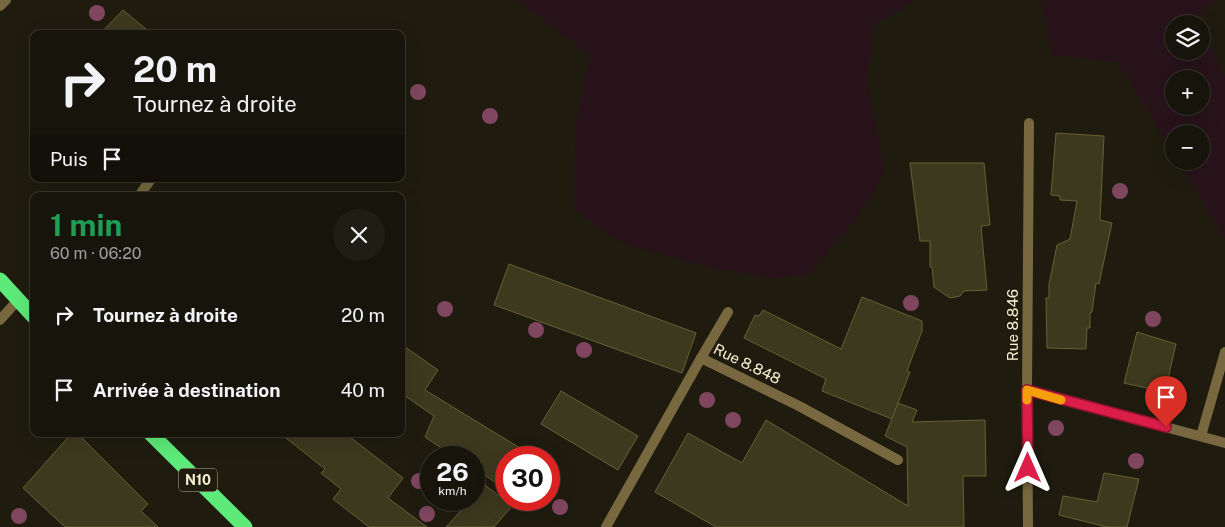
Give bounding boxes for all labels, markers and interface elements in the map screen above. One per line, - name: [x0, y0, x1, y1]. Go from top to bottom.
- map controls: [1165, 15, 1210, 170]
- button: layers: [1165, 15, 1210, 60]
- text: 20 m: [133, 49, 217, 90]
- icon: right: [50, 50, 115, 115]
- button: +: [1165, 70, 1210, 115]
- text: Tournez à droite: [133, 91, 297, 117]
- button: −: [1165, 125, 1210, 170]
- icon: arrive: [98, 145, 126, 173]
- text: Puis: [50, 148, 88, 170]
- text: 1 min: [50, 207, 122, 243]
- button: close: [333, 209, 385, 261]
- text: 60 m · 06:20: [50, 244, 142, 263]
- street label: Rue 8.846: [1004, 289, 1021, 361]
- icon: right: [50, 301, 78, 329]
- text: Tournez à droite: [93, 304, 238, 326]
- text: 20 m: [341, 304, 385, 326]
- street label: Rue 8.848: [711, 340, 784, 387]
- icon: arrive: [50, 376, 78, 404]
- pin: [1145, 376, 1187, 427]
- text: Arrivée à destination: [93, 379, 281, 401]
- text: 40 m: [340, 379, 385, 401]
- icon: arrive: [1152, 383, 1180, 411]
- position arrow: [1001, 441, 1053, 493]
- speed limit sign: 30: [495, 446, 560, 511]
- text: 26: [436, 457, 469, 487]
- road number: N10: [179, 468, 217, 492]
- text: km/h: [438, 484, 467, 498]

